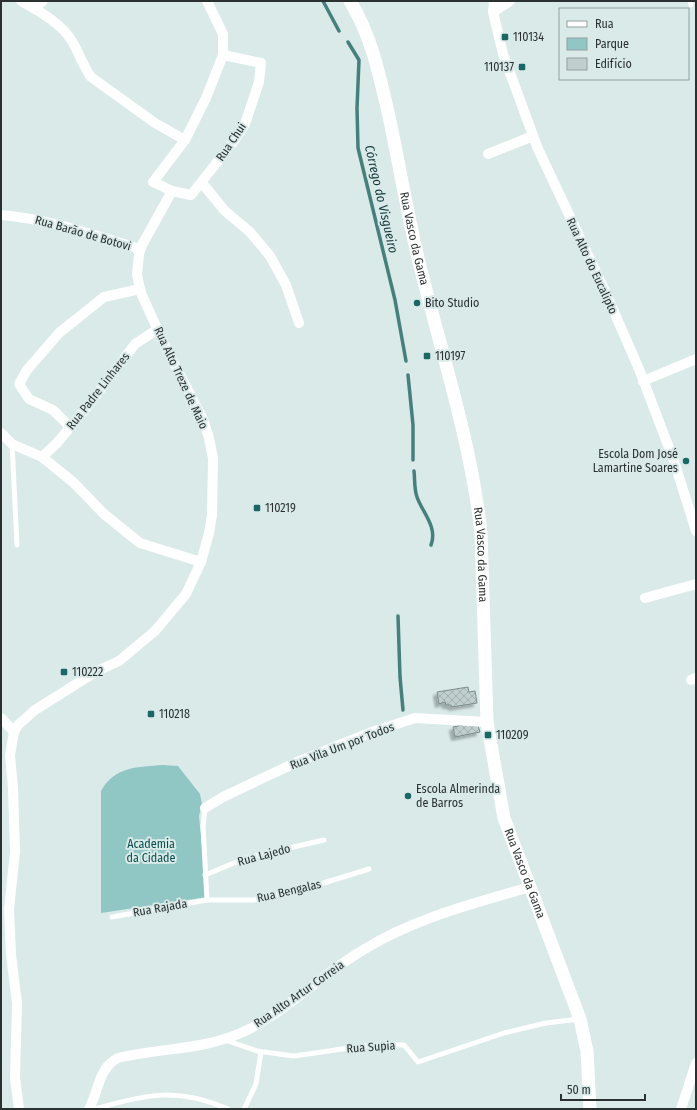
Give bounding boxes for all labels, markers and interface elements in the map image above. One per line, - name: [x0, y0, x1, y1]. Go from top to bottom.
- legend: [559, 8, 689, 80]
- text: Rua: [595, 17, 614, 31]
- place label: 110134: [513, 30, 544, 44]
- marker: 110134: [500, 32, 510, 42]
- text: Parque: [595, 37, 629, 51]
- text: Edifício: [595, 57, 632, 71]
- place label: 110137: [484, 60, 514, 74]
- marker: 110137: [517, 62, 527, 72]
- street label: Rua Chui: [213, 120, 249, 164]
- water label: Córrego do Visgueiro: [362, 144, 401, 255]
- street label: Rua Vasco da Gama: [397, 191, 432, 287]
- street label: Rua Barão de Botovi: [33, 213, 133, 253]
- street label: Rua Alto do Eucalipto: [564, 216, 620, 316]
- place label: Bito Studio: [425, 296, 479, 310]
- marker: Bito Studio: [412, 298, 422, 308]
- street label: Rua Alto Treze de Maio: [151, 325, 211, 431]
- place label: 110197: [435, 349, 465, 363]
- street label: Rua Padre Linhares: [64, 350, 132, 432]
- marker: 110197: [422, 351, 432, 361]
- place label: Escola Dom José Lamartine Soares: [593, 447, 678, 475]
- marker: Escola Dom José Lamartine Soares: [681, 456, 691, 466]
- place label: 110219: [265, 501, 296, 515]
- marker: 110219: [252, 503, 262, 513]
- street label: Rua Vasco da Gama: [471, 506, 490, 603]
- place label: 110222: [72, 665, 103, 679]
- marker: 110222: [59, 667, 69, 677]
- place label: 110218: [159, 707, 190, 721]
- marker: 110218: [146, 709, 156, 719]
- street label: Rua Vila Um por Todos: [288, 720, 396, 772]
- place label: 110209: [496, 728, 529, 742]
- marker: 110209: [483, 730, 493, 740]
- place label: Escola Almerinda de Barros: [416, 782, 500, 810]
- marker: Escola Almerinda de Barros: [403, 791, 413, 801]
- street label: Rua Vasco da Gama: [502, 826, 548, 920]
- park label: Academia da Cidade: [127, 837, 176, 865]
- street label: Rua Lajedo: [236, 841, 292, 869]
- street label: Rua Bengalas: [255, 877, 323, 905]
- street label: Rua Rajada: [132, 896, 188, 920]
- street label: Rua Alto Artur Correia: [251, 958, 347, 1030]
- street label: Rua Supia: [346, 1038, 396, 1056]
- scale bar: [561, 1076, 645, 1102]
- text: 50 m: [567, 1083, 591, 1097]

